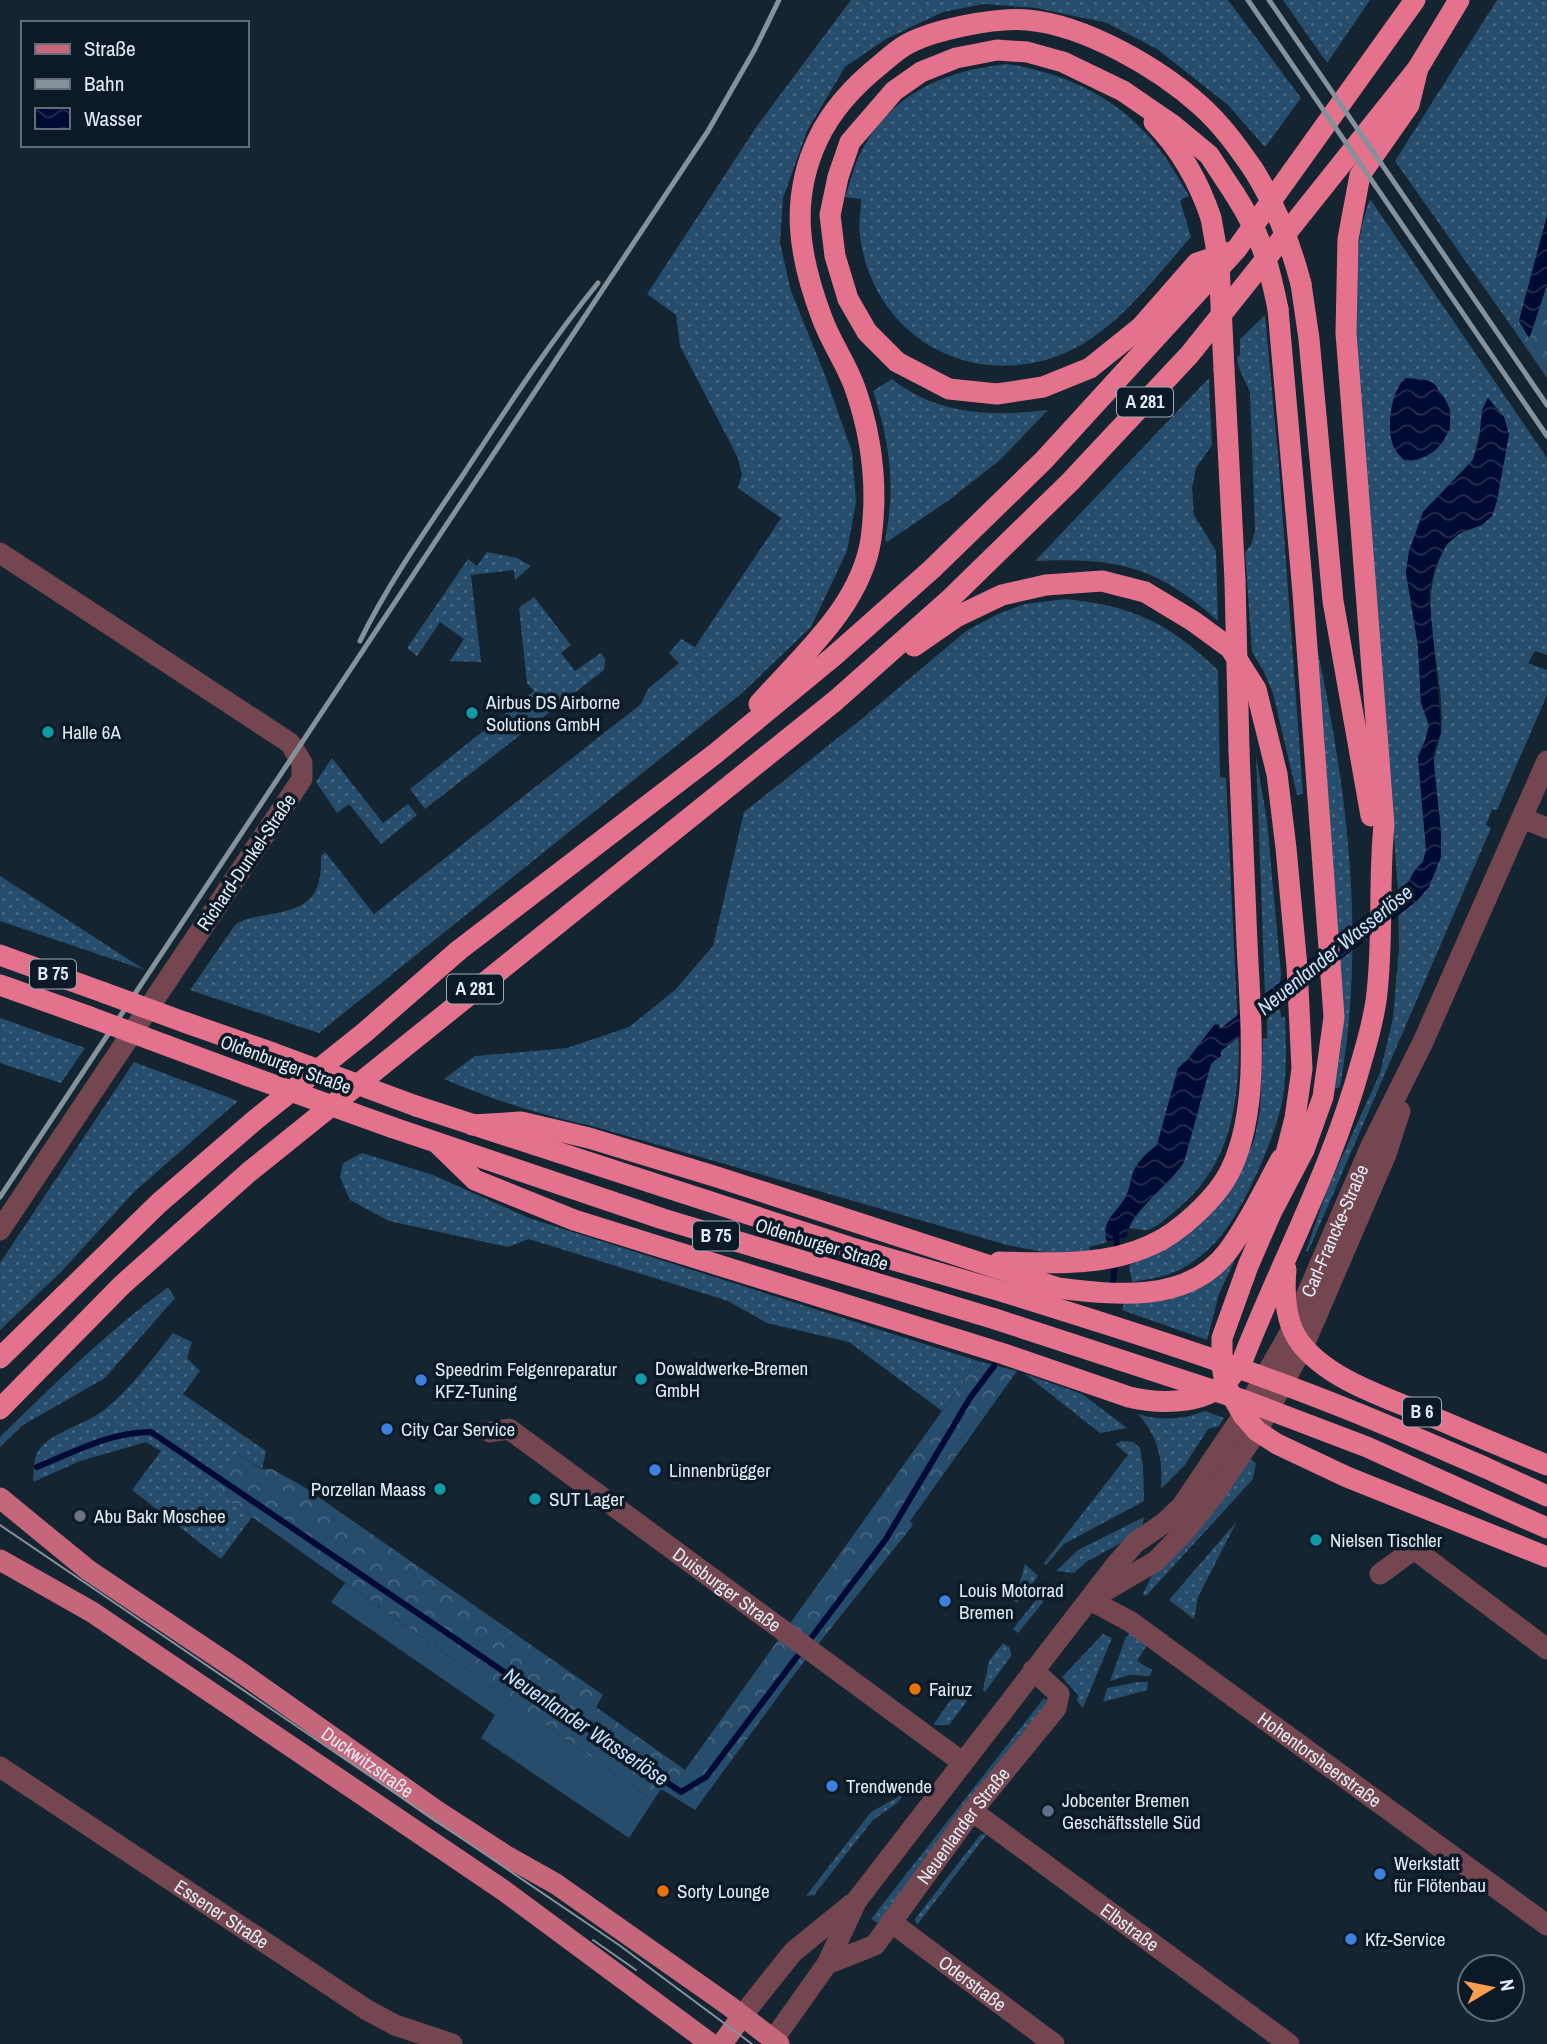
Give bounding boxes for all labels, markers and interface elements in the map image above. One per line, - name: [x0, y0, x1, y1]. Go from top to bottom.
- legend: [21, 21, 248, 147]
- text: Straße: [84, 34, 136, 63]
- text: Bahn: [84, 69, 124, 98]
- text: Wasser: [84, 104, 142, 133]
- road number: A 281: [1117, 388, 1173, 416]
- place label: Airbus DS Airborne Solutions GmbH: [485, 689, 620, 737]
- marker: Airbus DS Airborne Solutions GmbH: [464, 705, 480, 721]
- place label: Halle 6A: [62, 719, 121, 745]
- marker: Halle 6A: [40, 724, 56, 740]
- street label: Richard-Dunkel-Straße: [190, 788, 302, 936]
- water label: Neuenlander Wasserlöse: [1251, 878, 1419, 1022]
- road number: B 75: [30, 959, 76, 988]
- road number: A 281: [447, 974, 503, 1004]
- street label: Oldenburger Straße: [217, 1028, 355, 1100]
- street label: Carl-Francke-Straße: [1294, 1160, 1375, 1301]
- street label: Oldenburger Straße: [752, 1211, 892, 1277]
- road number: B 75: [693, 1222, 739, 1251]
- place label: Dowaldwerke-Bremen GmbH: [655, 1355, 808, 1403]
- place label: Speedrim Felgenreparatur KFZ-Tuning: [435, 1356, 618, 1404]
- marker: Dowaldwerke-Bremen GmbH: [633, 1371, 649, 1387]
- marker: Speedrim Felgenreparatur KFZ-Tuning: [413, 1372, 429, 1388]
- road number: B 6: [1403, 1398, 1441, 1427]
- place label: City Car Service: [401, 1416, 515, 1442]
- marker: City Car Service: [379, 1421, 395, 1437]
- place label: Linnenbrügger: [669, 1457, 771, 1483]
- marker: Linnenbrügger: [647, 1462, 663, 1478]
- place label: Porzellan Maass: [311, 1476, 426, 1502]
- marker: Porzellan Maass: [432, 1481, 448, 1497]
- place label: SUT Lager: [549, 1486, 625, 1512]
- marker: SUT Lager: [527, 1491, 543, 1507]
- place label: Abu Bakr Moschee: [93, 1503, 226, 1529]
- marker: Abu Bakr Moschee: [72, 1508, 88, 1524]
- place label: Nielsen Tischler: [1330, 1527, 1443, 1553]
- marker: Nielsen Tischler: [1308, 1532, 1324, 1548]
- street label: Duisburger Straße: [668, 1541, 787, 1638]
- place label: Louis Motorrad Bremen: [959, 1577, 1064, 1625]
- marker: Louis Motorrad Bremen: [937, 1593, 953, 1609]
- water label: Neuenlander Wasserlöse: [498, 1661, 674, 1793]
- place label: Fairuz: [929, 1676, 973, 1702]
- marker: Fairuz: [907, 1681, 923, 1697]
- street label: Hohentorsheerstraße: [1253, 1706, 1387, 1813]
- street label: Duckwitzstraße: [316, 1720, 419, 1804]
- street label: Neuenlander Straße: [910, 1762, 1016, 1889]
- place label: Trendwende: [846, 1773, 932, 1799]
- marker: Trendwende: [824, 1778, 840, 1794]
- place label: Jobcenter Bremen Geschäftsstelle Süd: [1062, 1787, 1201, 1835]
- marker: Jobcenter Bremen Geschäftsstelle Süd: [1040, 1803, 1056, 1819]
- place label: Werkstatt für Flötenbau: [1394, 1850, 1486, 1898]
- marker: Werkstatt für Flötenbau: [1372, 1866, 1388, 1882]
- street label: Essener Straße: [169, 1873, 274, 1955]
- place label: Sorty Lounge: [677, 1878, 770, 1904]
- marker: Sorty Lounge: [655, 1883, 671, 1899]
- street label: Elbstraße: [1095, 1897, 1165, 1957]
- place label: Kfz-Service: [1365, 1926, 1446, 1952]
- marker: Kfz-Service: [1343, 1931, 1359, 1947]
- street label: Oderstraße: [933, 1949, 1012, 2017]
- north arrow: [1456, 1953, 1526, 2023]
- text: N: [1494, 1977, 1522, 1993]

